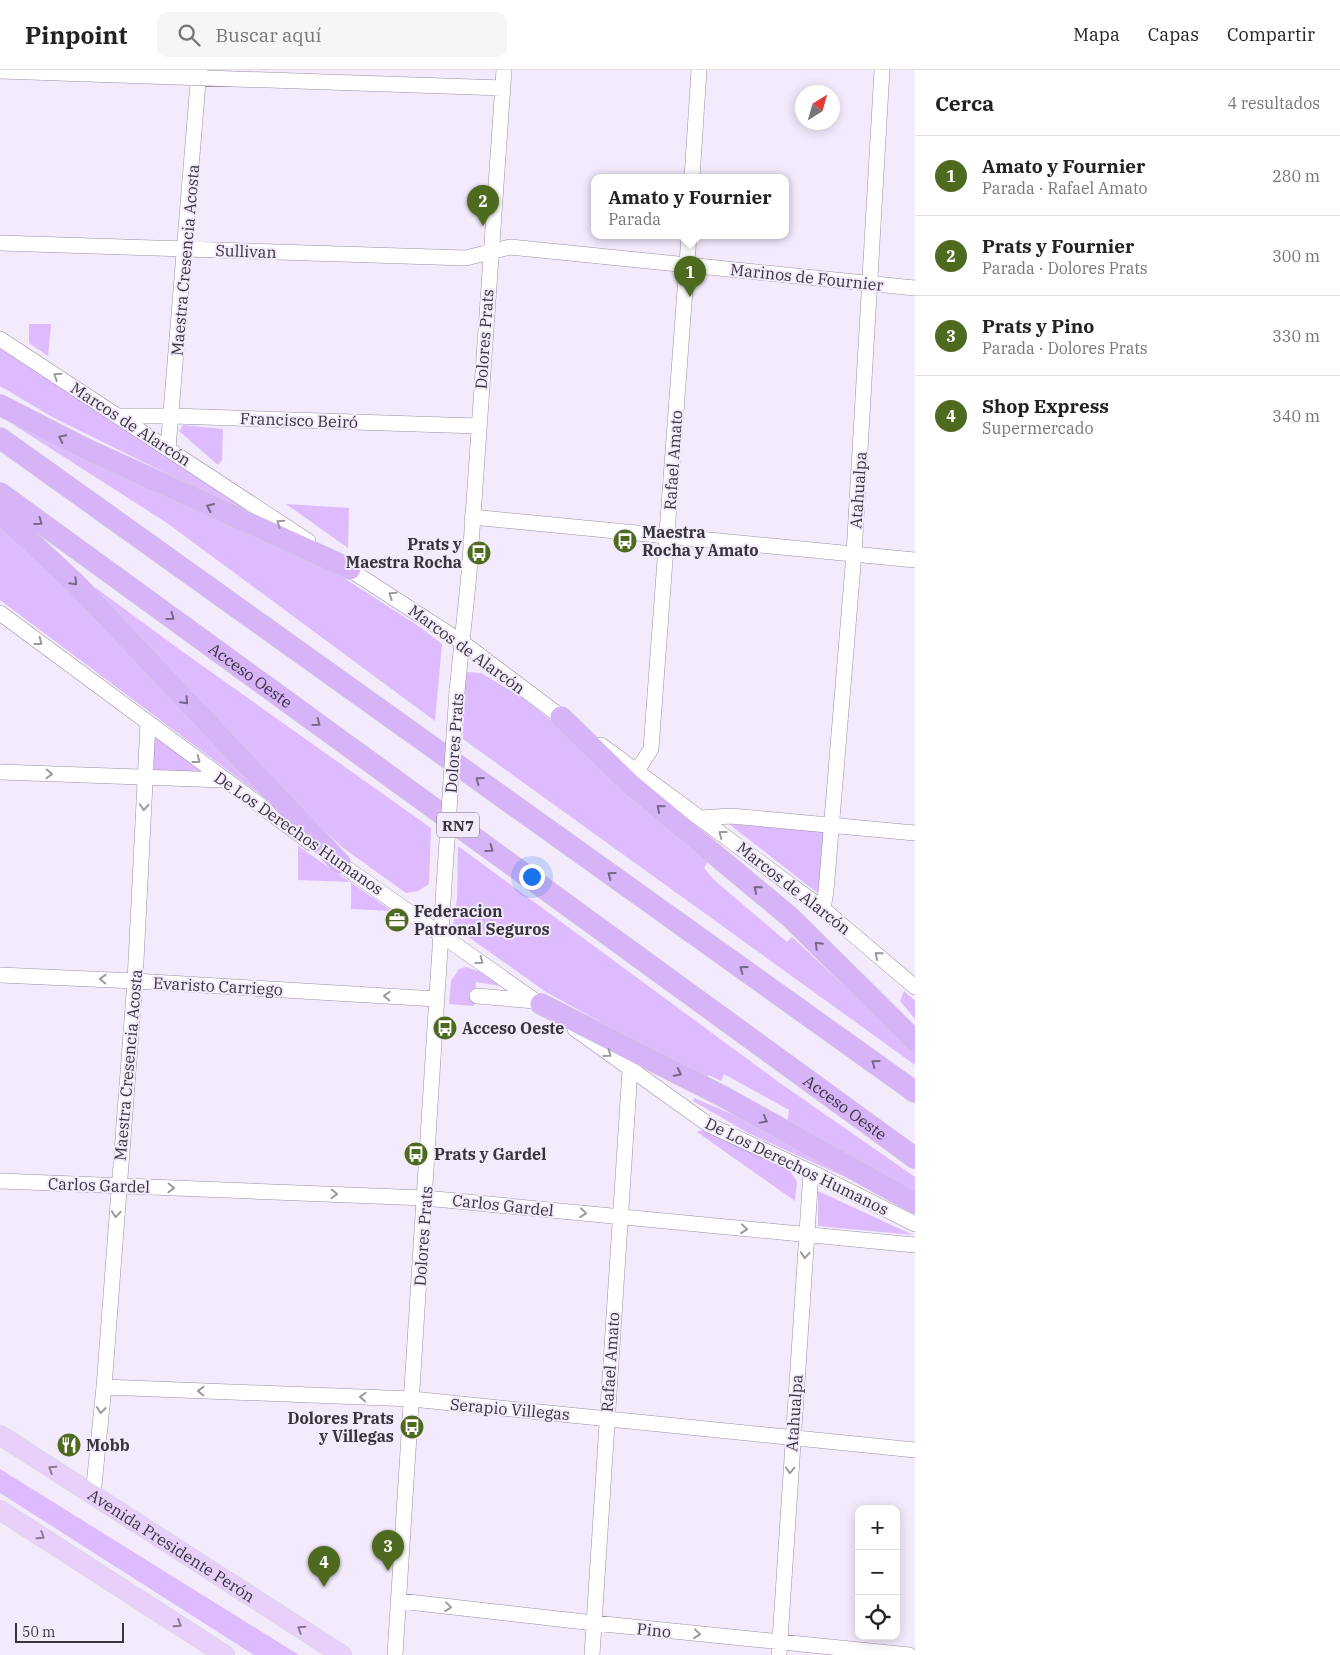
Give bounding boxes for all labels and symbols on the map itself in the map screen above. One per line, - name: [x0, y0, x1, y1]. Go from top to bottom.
- north arrow: [795, 85, 840, 130]
- street label: Maestra Cresencia Acosta: [167, 163, 203, 357]
- pin: 2: [467, 185, 499, 226]
- street label: Sullivan: [215, 240, 277, 262]
- pin: 1: [674, 256, 706, 297]
- street label: Marinos de Fournier: [729, 259, 885, 295]
- street label: Dolores Prats: [471, 288, 497, 390]
- one-way arrow: [53, 372, 62, 382]
- street label: Marcos de Alarcón: [67, 378, 195, 470]
- street label: Francisco Beiró: [240, 408, 358, 432]
- street label: Rafael Amato: [660, 409, 686, 511]
- one-way arrow: [59, 434, 68, 444]
- street label: Atahualpa: [845, 451, 871, 529]
- one-way arrow: [206, 502, 215, 513]
- one-way arrow: [34, 515, 43, 525]
- one-way arrow: [276, 520, 286, 529]
- place label: Maestra Rocha y Amato: [642, 522, 759, 560]
- bus stop icon: Maestra Rocha y Amato: [612, 528, 638, 554]
- place label: Prats y Maestra Rocha: [346, 534, 463, 572]
- bus stop icon: Prats y Maestra Rocha: [466, 540, 492, 566]
- one-way arrow: [68, 577, 77, 586]
- one-way arrow: [388, 592, 398, 601]
- street label: Marcos de Alarcón: [405, 600, 529, 698]
- one-way arrow: [165, 611, 175, 620]
- one-way arrow: [33, 636, 43, 645]
- street label: Acceso Oeste: [205, 638, 296, 712]
- street label: Dolores Prats: [441, 692, 467, 794]
- one-way arrow: [179, 695, 188, 704]
- one-way arrow: [311, 717, 320, 726]
- one-way arrow: [191, 754, 201, 763]
- street label: De Los Derechos Humanos: [211, 767, 387, 899]
- one-way arrow: [45, 769, 53, 779]
- one-way arrow: [475, 777, 484, 786]
- one-way arrow: [139, 803, 150, 811]
- one-way arrow: [657, 806, 666, 814]
- road number: RN7: [437, 812, 479, 838]
- one-way arrow: [719, 831, 728, 839]
- street label: Marcos de Alarcón: [733, 837, 855, 939]
- one-way arrow: [485, 843, 494, 852]
- your location: [519, 864, 545, 890]
- one-way arrow: [608, 872, 617, 880]
- one-way arrow: [754, 886, 763, 895]
- place label: Federacion Patronal Seguros: [414, 901, 550, 939]
- office icon: Federacion Patronal Seguros: [384, 907, 410, 933]
- one-way arrow: [815, 942, 824, 951]
- one-way arrow: [875, 952, 884, 961]
- one-way arrow: [474, 955, 484, 964]
- one-way arrow: [739, 966, 749, 975]
- street label: Maestra Cresencia Acosta: [110, 968, 146, 1162]
- street label: Evaristo Carriego: [153, 973, 283, 999]
- one-way arrow: [98, 974, 106, 985]
- one-way arrow: [383, 990, 391, 1001]
- bus stop icon: Acceso Oeste: [432, 1015, 458, 1041]
- place label: Acceso Oeste: [462, 1018, 564, 1038]
- one-way arrow: [602, 1048, 612, 1057]
- one-way arrow: [872, 1061, 881, 1069]
- one-way arrow: [673, 1067, 682, 1077]
- street label: Acceso Oeste: [800, 1070, 891, 1144]
- street label: De Los Derechos Humanos: [702, 1113, 892, 1219]
- one-way arrow: [759, 1113, 768, 1123]
- bus stop icon: Prats y Gardel: [403, 1141, 429, 1167]
- place label: Prats y Gardel: [434, 1144, 546, 1164]
- street label: Carlos Gardel: [48, 1173, 151, 1197]
- one-way arrow: [167, 1182, 175, 1193]
- street label: Dolores Prats: [410, 1185, 436, 1287]
- one-way arrow: [330, 1189, 338, 1199]
- street label: Carlos Gardel: [451, 1190, 555, 1220]
- one-way arrow: [579, 1207, 587, 1218]
- one-way arrow: [111, 1210, 122, 1218]
- one-way arrow: [741, 1223, 749, 1234]
- one-way arrow: [800, 1251, 811, 1259]
- street label: Rafael Amato: [597, 1311, 623, 1413]
- street label: Atahualpa: [781, 1374, 807, 1452]
- one-way arrow: [197, 1385, 205, 1396]
- one-way arrow: [359, 1392, 367, 1403]
- street label: Serapio Villegas: [449, 1394, 571, 1424]
- one-way arrow: [96, 1407, 107, 1415]
- place label: Dolores Prats y Villegas: [287, 1408, 394, 1446]
- bus stop icon: Dolores Prats y Villegas: [399, 1414, 425, 1440]
- restaurant icon: Mobb: [56, 1432, 82, 1458]
- place label: Mobb: [86, 1435, 130, 1455]
- one-way arrow: [48, 1466, 58, 1475]
- one-way arrow: [784, 1466, 795, 1474]
- street label: Avenida Presidente Perón: [84, 1484, 259, 1606]
- one-way arrow: [35, 1530, 45, 1539]
- pin: 3: [372, 1530, 404, 1571]
- pin: 4: [308, 1546, 340, 1587]
- one-way arrow: [444, 1601, 452, 1612]
- one-way arrow: [172, 1618, 181, 1627]
- street label: Pino: [636, 1618, 672, 1642]
- scale bar: [15, 1620, 124, 1643]
- one-way arrow: [297, 1625, 306, 1635]
- one-way arrow: [693, 1628, 701, 1639]

